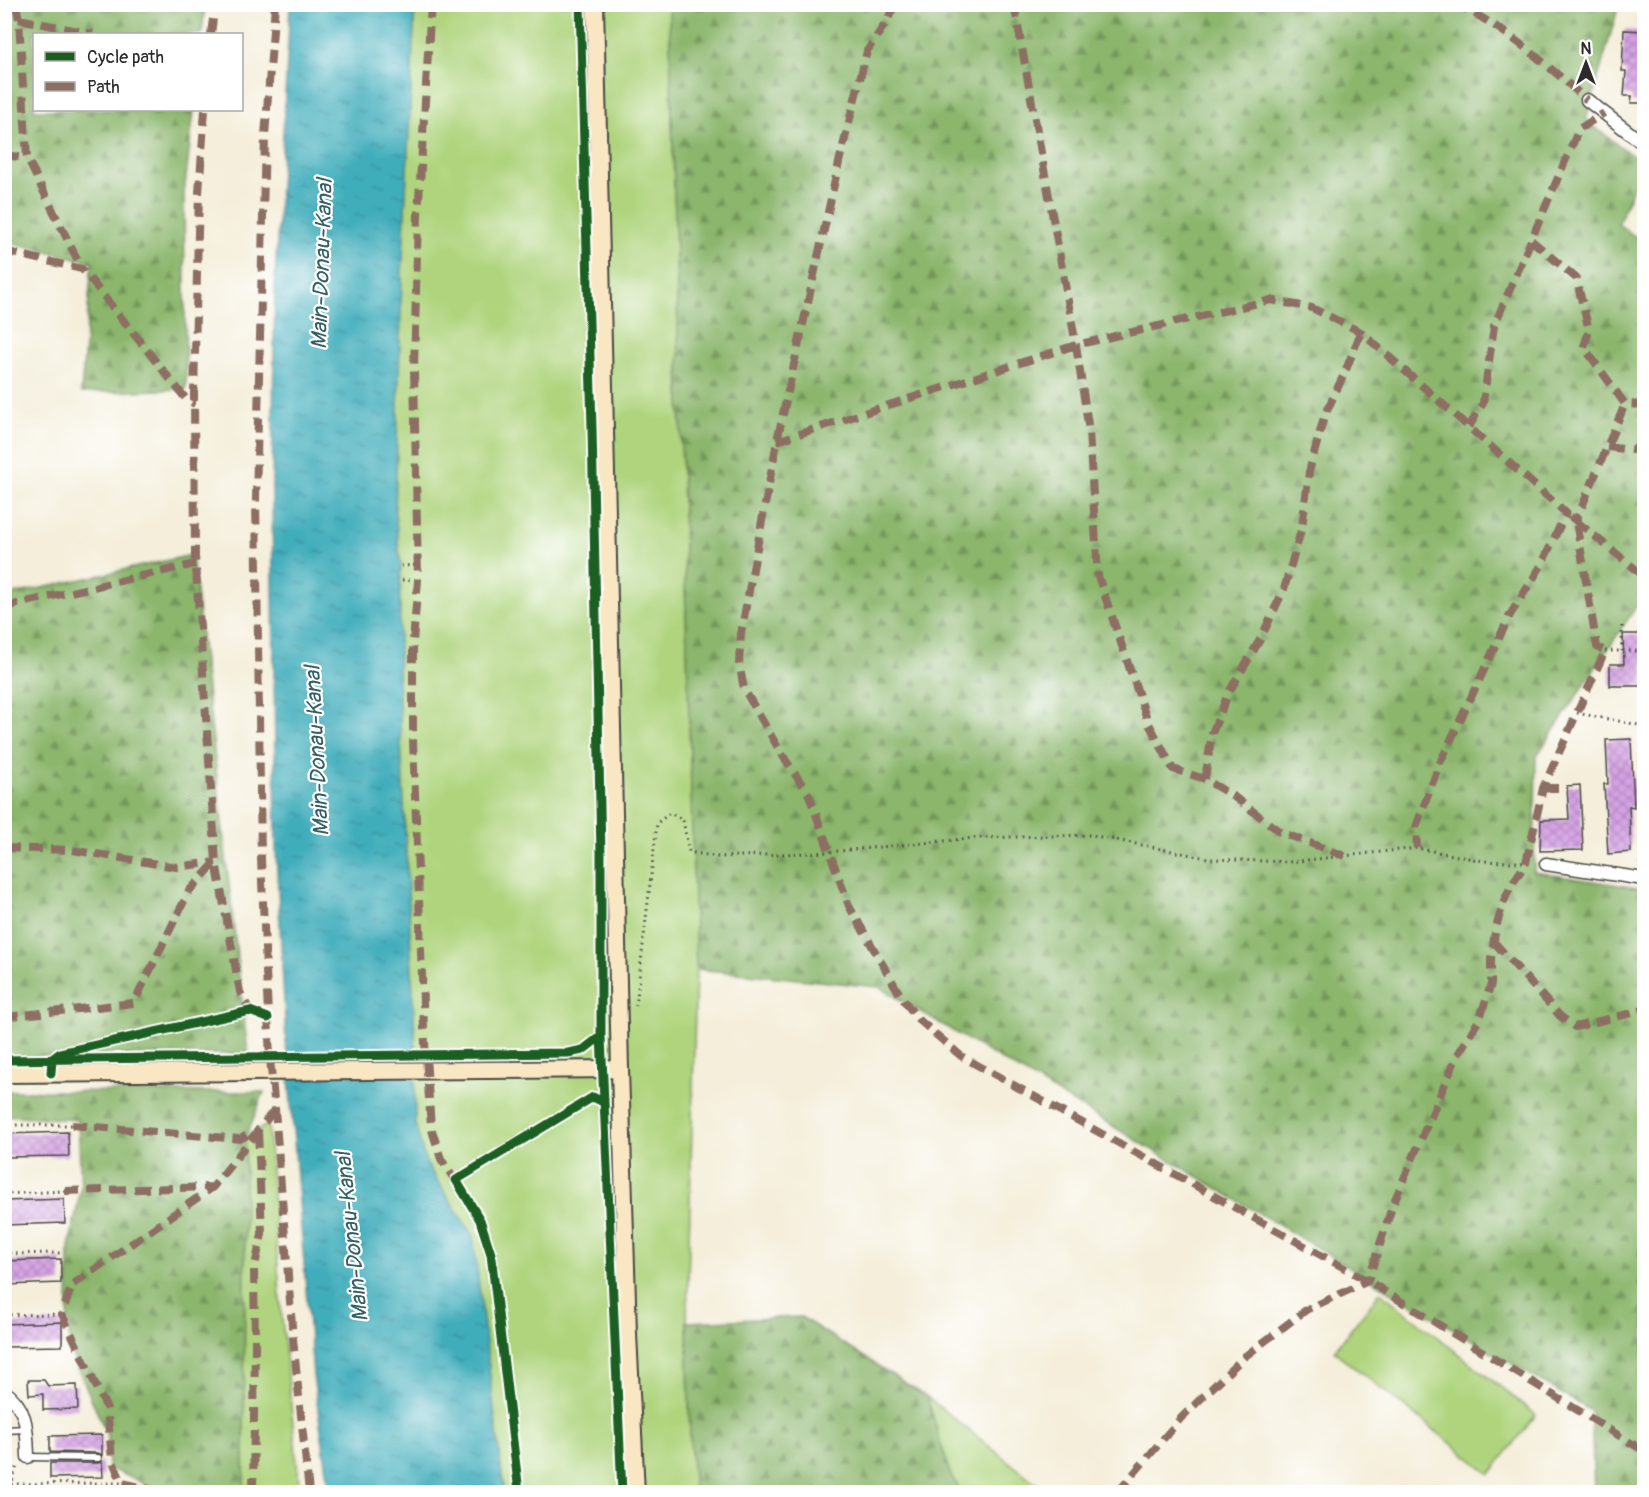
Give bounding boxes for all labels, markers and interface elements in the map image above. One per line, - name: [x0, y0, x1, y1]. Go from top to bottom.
- legend: [33, 33, 243, 111]
- north arrow: [1556, 33, 1616, 93]
- text: N: [1581, 39, 1592, 59]
- text: Cycle path: [87, 46, 164, 69]
- text: Path: [87, 76, 120, 99]
- water label: Main-Donau-Kanal: [305, 176, 339, 350]
- water label: Main-Donau-Kanal: [298, 662, 335, 837]
- water label: Main-Donau-Kanal: [329, 1148, 375, 1323]

